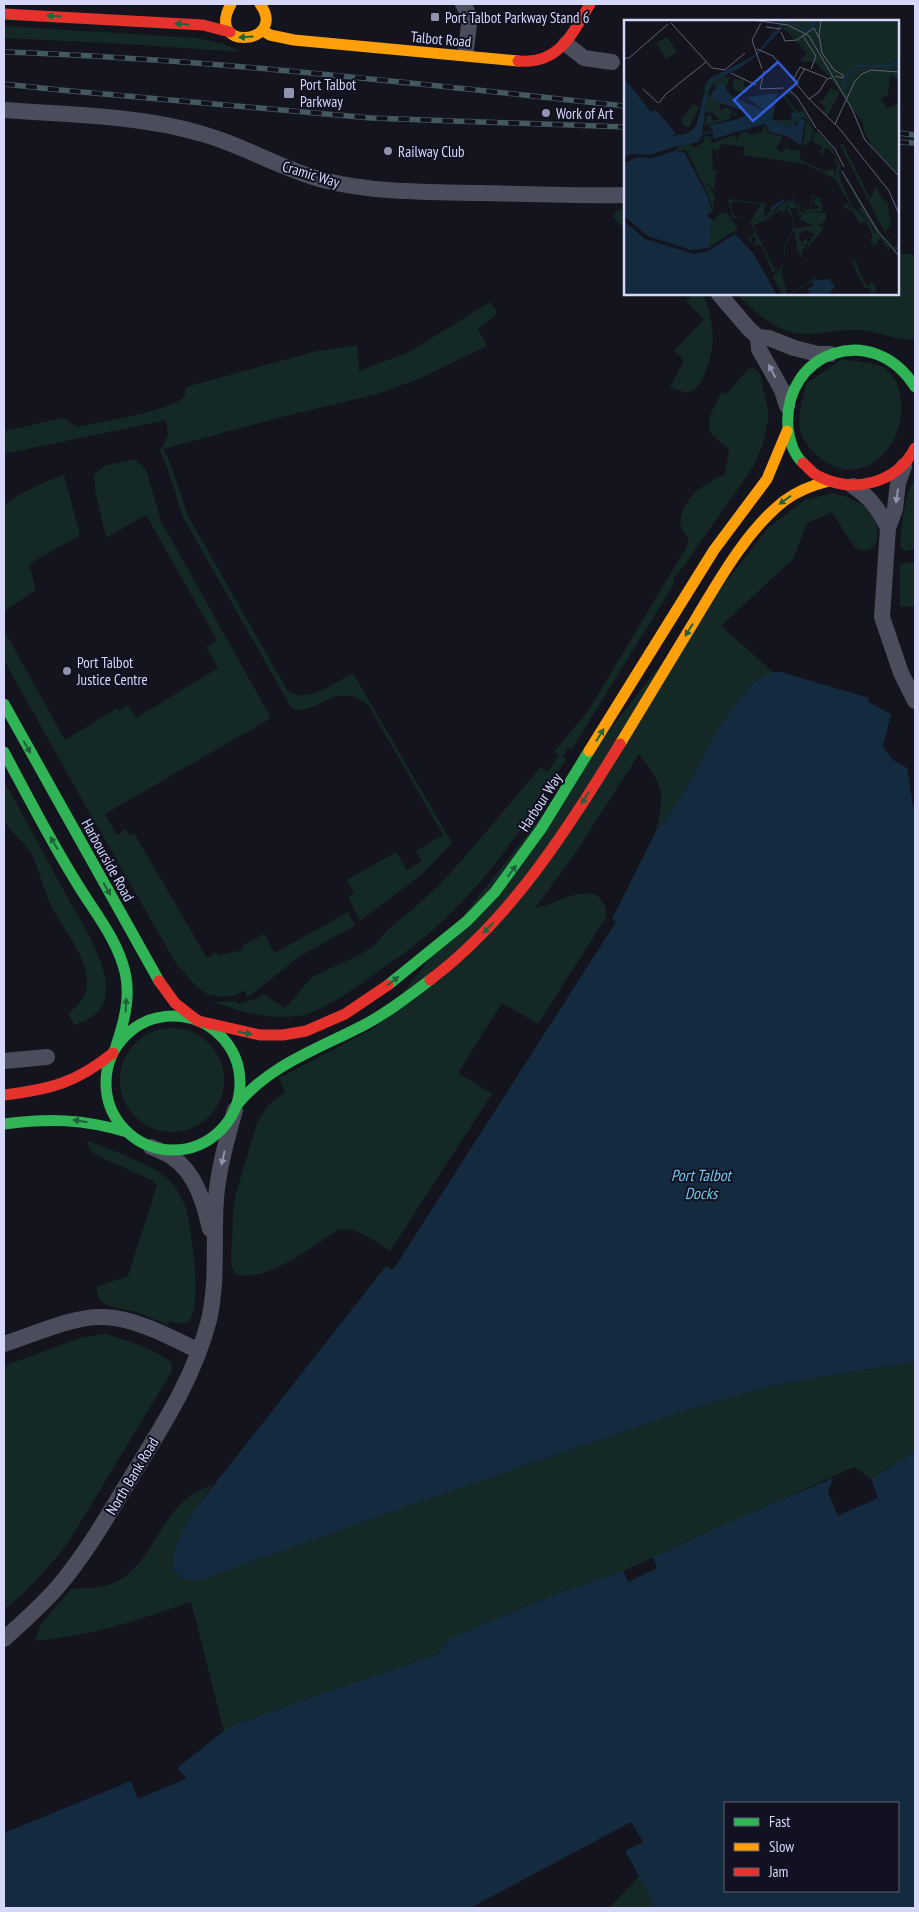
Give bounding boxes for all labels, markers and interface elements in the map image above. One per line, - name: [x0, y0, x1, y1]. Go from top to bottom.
- place label: Port Talbot Parkway Stand 6: [445, 8, 590, 27]
- marker: Port Talbot Parkway Stand 6: [429, 11, 441, 23]
- one-way arrow: [46, 12, 62, 20]
- one-way arrow: [174, 20, 190, 28]
- inset map: [624, 20, 899, 295]
- street label: Talbot Road: [410, 27, 472, 51]
- one-way arrow: [238, 33, 254, 41]
- place label: Port Talbot Parkway: [300, 75, 356, 111]
- marker: Port Talbot Parkway: [282, 86, 296, 100]
- place label: Work of Art: [556, 104, 613, 123]
- marker: Work of Art: [540, 107, 552, 119]
- place label: Railway Club: [398, 142, 465, 161]
- marker: Railway Club: [382, 145, 394, 157]
- street label: Cramic Way: [280, 156, 342, 192]
- one-way arrow: [768, 364, 776, 378]
- one-way arrow: [892, 488, 900, 504]
- one-way arrow: [779, 495, 792, 506]
- one-way arrow: [684, 624, 693, 637]
- place label: Port Talbot Justice Centre: [76, 653, 148, 689]
- marker: Port Talbot Justice Centre: [61, 665, 73, 677]
- one-way arrow: [595, 728, 604, 741]
- one-way arrow: [23, 740, 32, 754]
- street label: Harbour Way: [514, 769, 566, 835]
- one-way arrow: [580, 792, 589, 805]
- street label: Harbourside Road: [77, 815, 139, 905]
- one-way arrow: [49, 837, 58, 850]
- one-way arrow: [506, 865, 517, 878]
- one-way arrow: [102, 882, 111, 896]
- one-way arrow: [482, 922, 494, 934]
- one-way arrow: [386, 976, 400, 986]
- one-way arrow: [123, 996, 131, 1012]
- one-way arrow: [237, 1029, 253, 1037]
- one-way arrow: [71, 1116, 87, 1124]
- one-way arrow: [219, 1150, 227, 1165]
- water label: Port Talbot Docks: [671, 1165, 733, 1203]
- street label: North Bank Road: [102, 1434, 162, 1518]
- legend: [724, 1802, 899, 1892]
- text: Fast: [769, 1812, 790, 1831]
- text: Slow: [769, 1837, 794, 1856]
- text: Jam: [768, 1862, 788, 1881]

